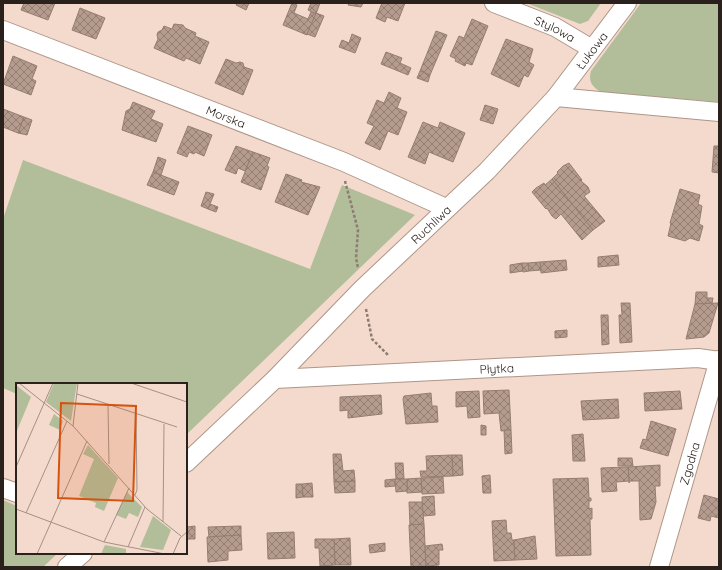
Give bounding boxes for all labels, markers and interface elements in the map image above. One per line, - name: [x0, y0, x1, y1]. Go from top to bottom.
- street label: Stylowa: [532, 12, 578, 45]
- street label: Łukowa: [572, 29, 610, 72]
- street label: Morska: [204, 102, 248, 131]
- street label: Ruchliwa: [408, 202, 454, 247]
- street label: Płytka: [479, 360, 514, 376]
- inset map: [16, 383, 187, 554]
- street label: Zgodna: [676, 440, 702, 486]

